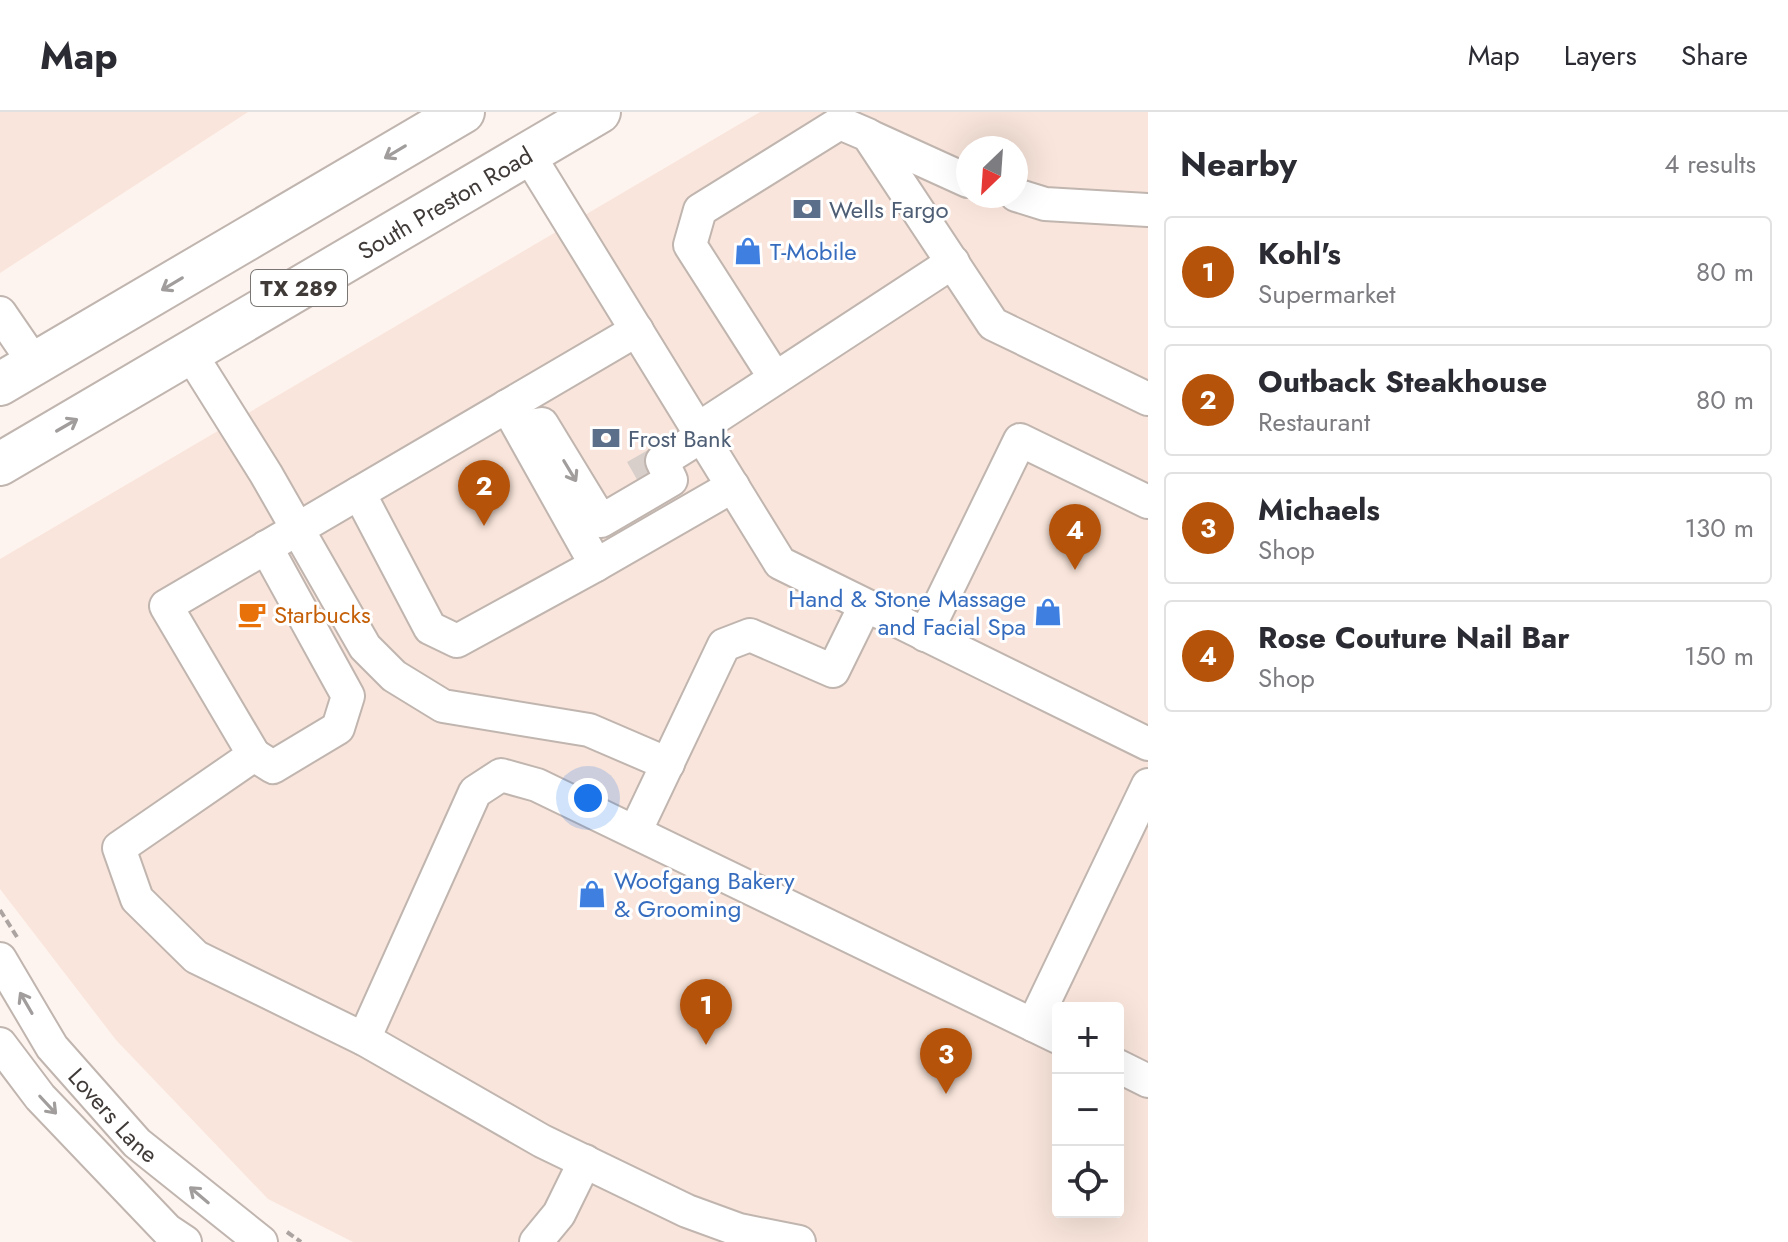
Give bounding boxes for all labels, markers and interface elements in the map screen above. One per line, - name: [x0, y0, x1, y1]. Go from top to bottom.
- text: Map: [40, 28, 118, 83]
- text: Map: [1468, 35, 1520, 76]
- text: Layers: [1564, 35, 1637, 76]
- text: Share: [1681, 35, 1748, 76]
- north arrow: [956, 136, 1028, 208]
- street label: South Preston Road: [351, 137, 539, 268]
- text: Nearby: [1180, 140, 1297, 189]
- one-way arrow: [384, 144, 407, 160]
- text: 4 results: [1664, 145, 1756, 183]
- place label: Wells Fargo: [829, 192, 949, 227]
- bank icon: Wells Fargo: [792, 194, 822, 224]
- text: Kohl's: [1258, 232, 1341, 275]
- place label: T-Mobile: [770, 234, 857, 269]
- shop icon: T-Mobile: [733, 236, 763, 266]
- text: 1: [1201, 253, 1215, 291]
- text: 80 m: [1696, 253, 1754, 291]
- road number: TX 289: [251, 270, 347, 306]
- text: Supermarket: [1258, 275, 1395, 313]
- one-way arrow: [161, 276, 184, 292]
- text: Outback Steakhouse: [1258, 360, 1547, 403]
- text: 2: [1199, 381, 1217, 419]
- text: 80 m: [1696, 381, 1754, 419]
- text: Restaurant: [1258, 403, 1370, 441]
- one-way arrow: [55, 417, 78, 433]
- place label: Frost Bank: [628, 421, 732, 456]
- bank icon: Frost Bank: [591, 423, 621, 453]
- one-way arrow: [563, 459, 579, 482]
- pin: 2: [458, 460, 510, 526]
- text: Michaels: [1258, 488, 1380, 531]
- pin: 4: [1049, 504, 1101, 570]
- text: 3: [1200, 509, 1216, 547]
- text: 130 m: [1684, 509, 1754, 547]
- text: Shop: [1258, 531, 1315, 569]
- place label: Hand & Stone Massage and Facial Spa: [788, 581, 1026, 644]
- place label: Starbucks: [274, 597, 371, 632]
- shop icon: Hand & Stone Massage and Facial Spa: [1033, 597, 1063, 627]
- cafe icon: Starbucks: [237, 599, 267, 629]
- text: Rose Couture Nail Bar: [1258, 616, 1570, 659]
- text: 4: [1199, 637, 1217, 675]
- text: 150 m: [1684, 637, 1754, 675]
- text: Shop: [1258, 659, 1315, 697]
- your location: [568, 778, 608, 818]
- place label: Woofgang Bakery & Grooming: [614, 863, 795, 926]
- shop icon: Woofgang Bakery & Grooming: [577, 879, 607, 909]
- pin: 1: [680, 979, 732, 1045]
- one-way arrow: [18, 992, 34, 1015]
- map controls: [1052, 1002, 1124, 1218]
- button: +: [1052, 1002, 1124, 1074]
- pin: 3: [920, 1028, 972, 1094]
- street label: Lovers Lane: [60, 1060, 166, 1171]
- button: −: [1052, 1074, 1124, 1146]
- one-way arrow: [38, 1095, 57, 1115]
- button: locate: [1052, 1146, 1124, 1218]
- one-way arrow: [189, 1186, 210, 1204]

